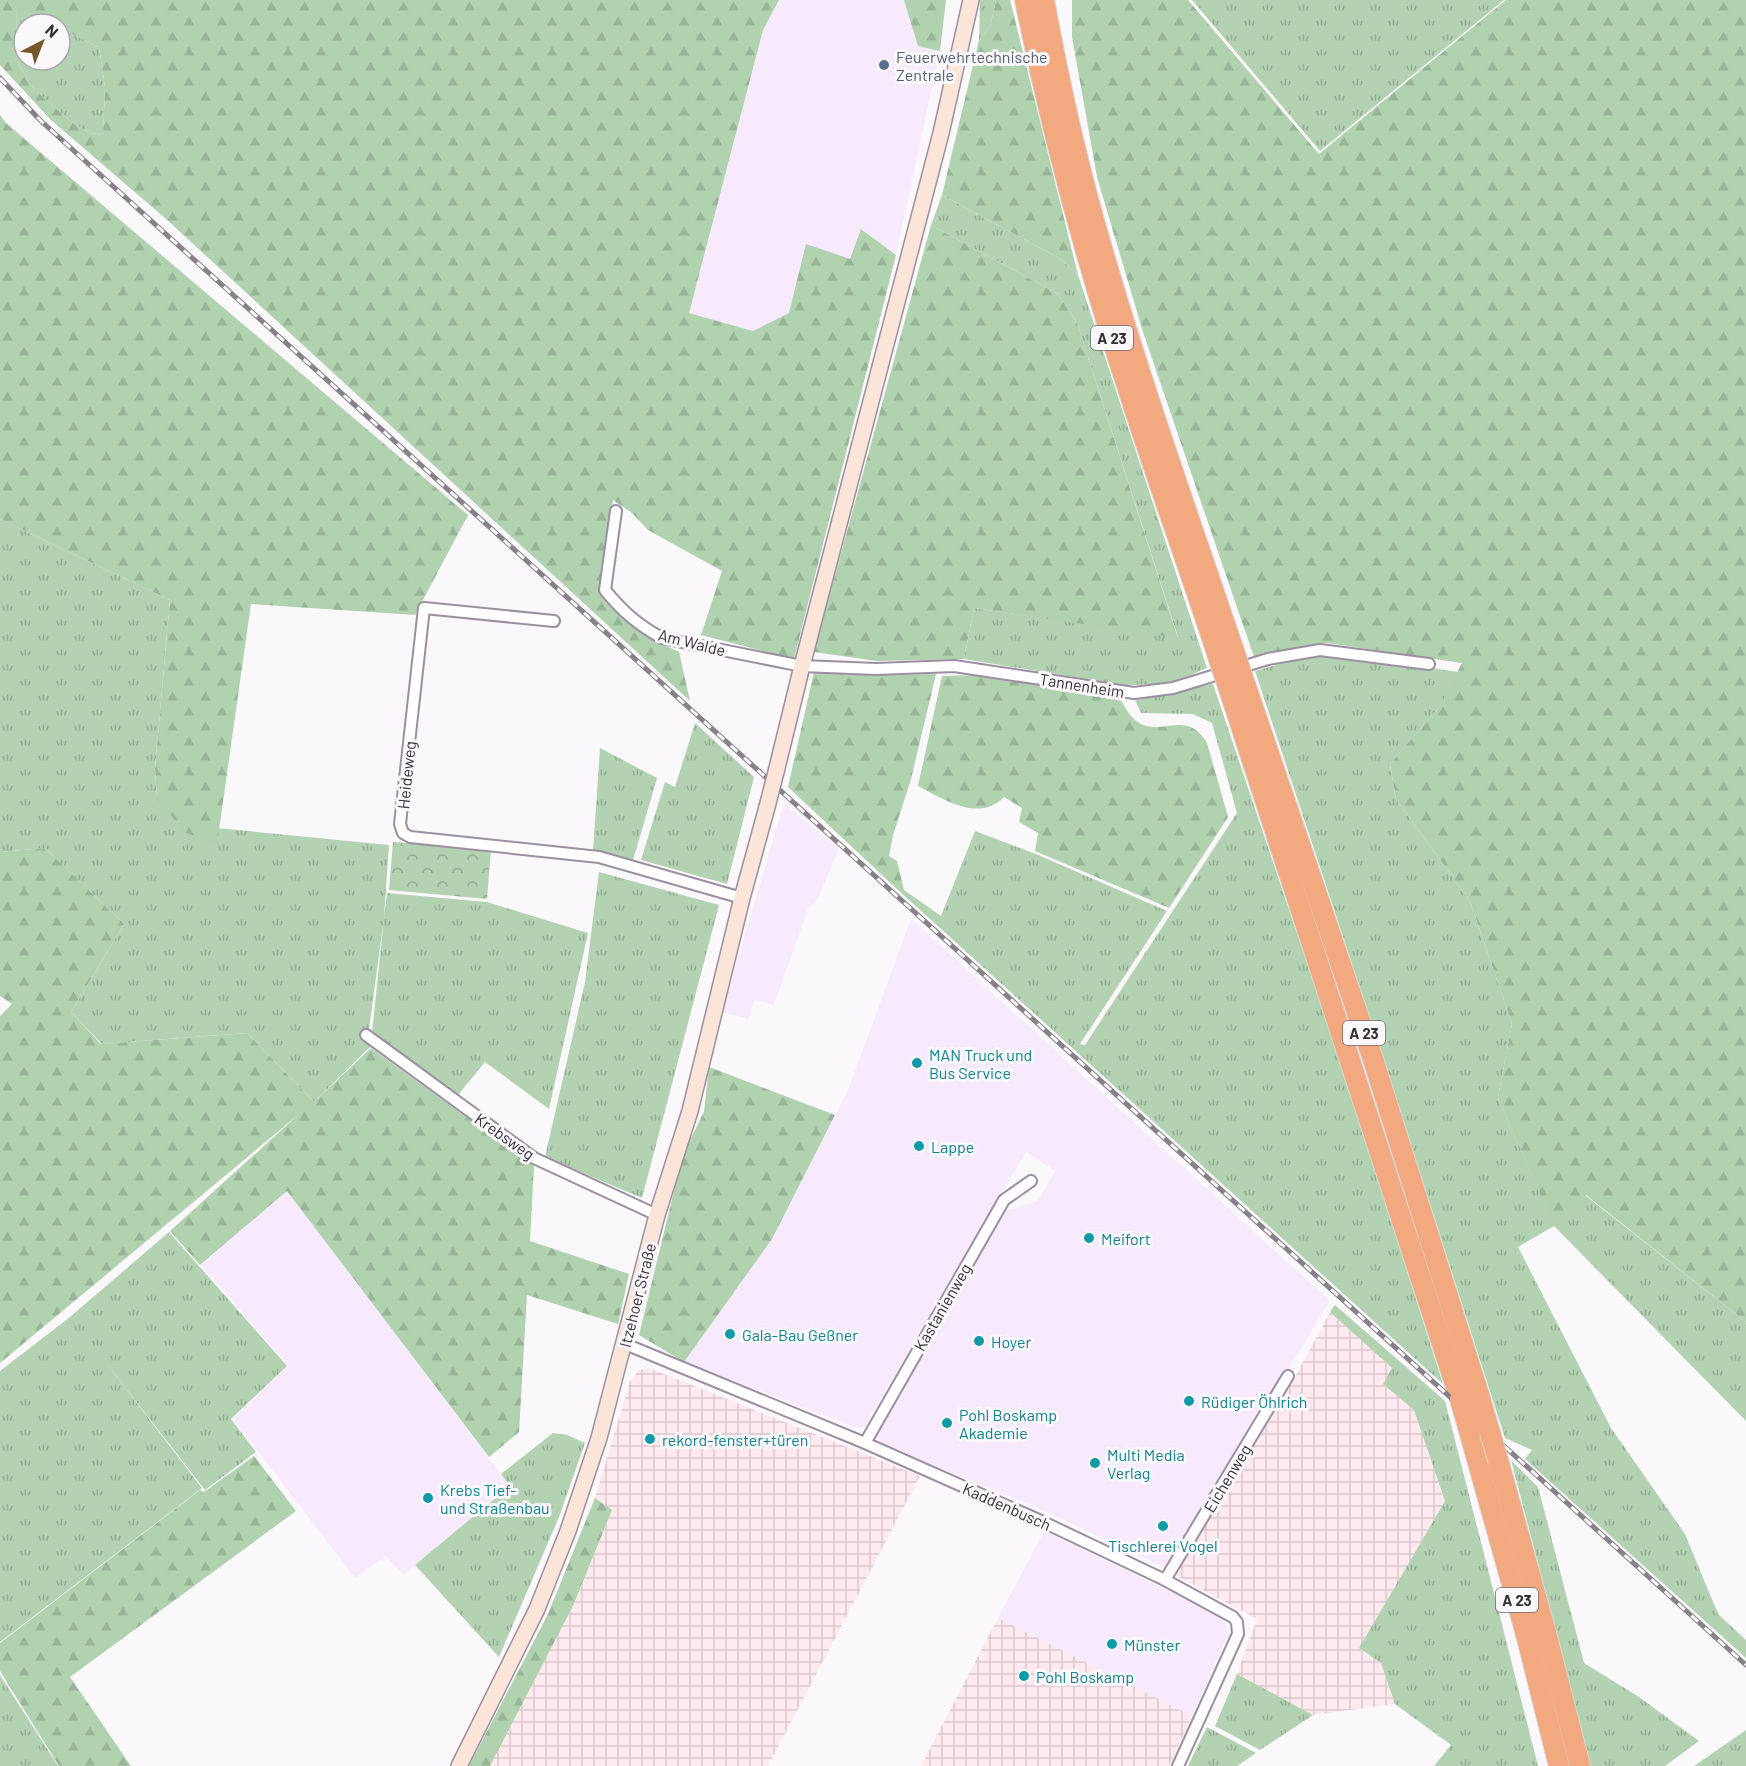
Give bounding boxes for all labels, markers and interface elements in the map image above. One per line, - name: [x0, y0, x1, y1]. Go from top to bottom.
- north arrow: [12, 12, 72, 72]
- text: N: [42, 20, 63, 41]
- place label: Feuerwehrtechnische Zentrale: [896, 47, 1048, 84]
- marker: Feuerwehrtechnische Zentrale: [877, 58, 891, 72]
- road number: A 23: [1091, 326, 1133, 350]
- street label: Am Walde: [656, 624, 728, 660]
- street label: Tannenheim: [1038, 669, 1126, 701]
- street label: Heideweg: [393, 740, 419, 810]
- road number: A 23: [1343, 1021, 1385, 1045]
- place label: MAN Truck und Bus Service: [929, 1045, 1032, 1082]
- marker: MAN Truck und Bus Service: [910, 1056, 924, 1070]
- street label: Krebsweg: [472, 1109, 538, 1163]
- place label: Lappe: [931, 1137, 974, 1156]
- marker: Lappe: [912, 1139, 926, 1153]
- place label: Meifort: [1101, 1229, 1151, 1248]
- marker: Meifort: [1082, 1231, 1096, 1245]
- street label: Itzehoer Straße: [615, 1241, 659, 1349]
- street label: Kastanienweg: [909, 1260, 975, 1354]
- place label: Gala-Bau Geßner: [742, 1325, 858, 1344]
- marker: Gala-Bau Geßner: [723, 1327, 737, 1341]
- place label: Hoyer: [991, 1332, 1031, 1351]
- marker: Hoyer: [972, 1334, 986, 1348]
- place label: Rüdiger Öhlrich: [1201, 1392, 1307, 1411]
- marker: Rüdiger Öhlrich: [1182, 1394, 1196, 1408]
- place label: Pohl Boskamp Akademie: [959, 1405, 1057, 1442]
- marker: Pohl Boskamp Akademie: [940, 1416, 954, 1430]
- place label: rekord-fenster+türen: [662, 1430, 808, 1449]
- marker: rekord-fenster+türen: [643, 1432, 657, 1446]
- street label: Eichenweg: [1199, 1441, 1255, 1515]
- place label: Multi Media Verlag: [1107, 1445, 1185, 1482]
- marker: Multi Media Verlag: [1088, 1456, 1102, 1470]
- street label: Kaddenbusch: [960, 1478, 1054, 1534]
- place label: Krebs Tief- und Straßenbau: [440, 1480, 550, 1517]
- marker: Krebs Tief- und Straßenbau: [421, 1491, 435, 1505]
- marker: Tischlerei Vogel: [1156, 1519, 1170, 1533]
- place label: Tischlerei Vogel: [1108, 1536, 1218, 1555]
- road number: A 23: [1496, 1588, 1538, 1612]
- place label: Münster: [1124, 1635, 1180, 1654]
- marker: Münster: [1105, 1637, 1119, 1651]
- place label: Pohl Boskamp: [1036, 1667, 1134, 1686]
- marker: Pohl Boskamp: [1017, 1669, 1031, 1683]

